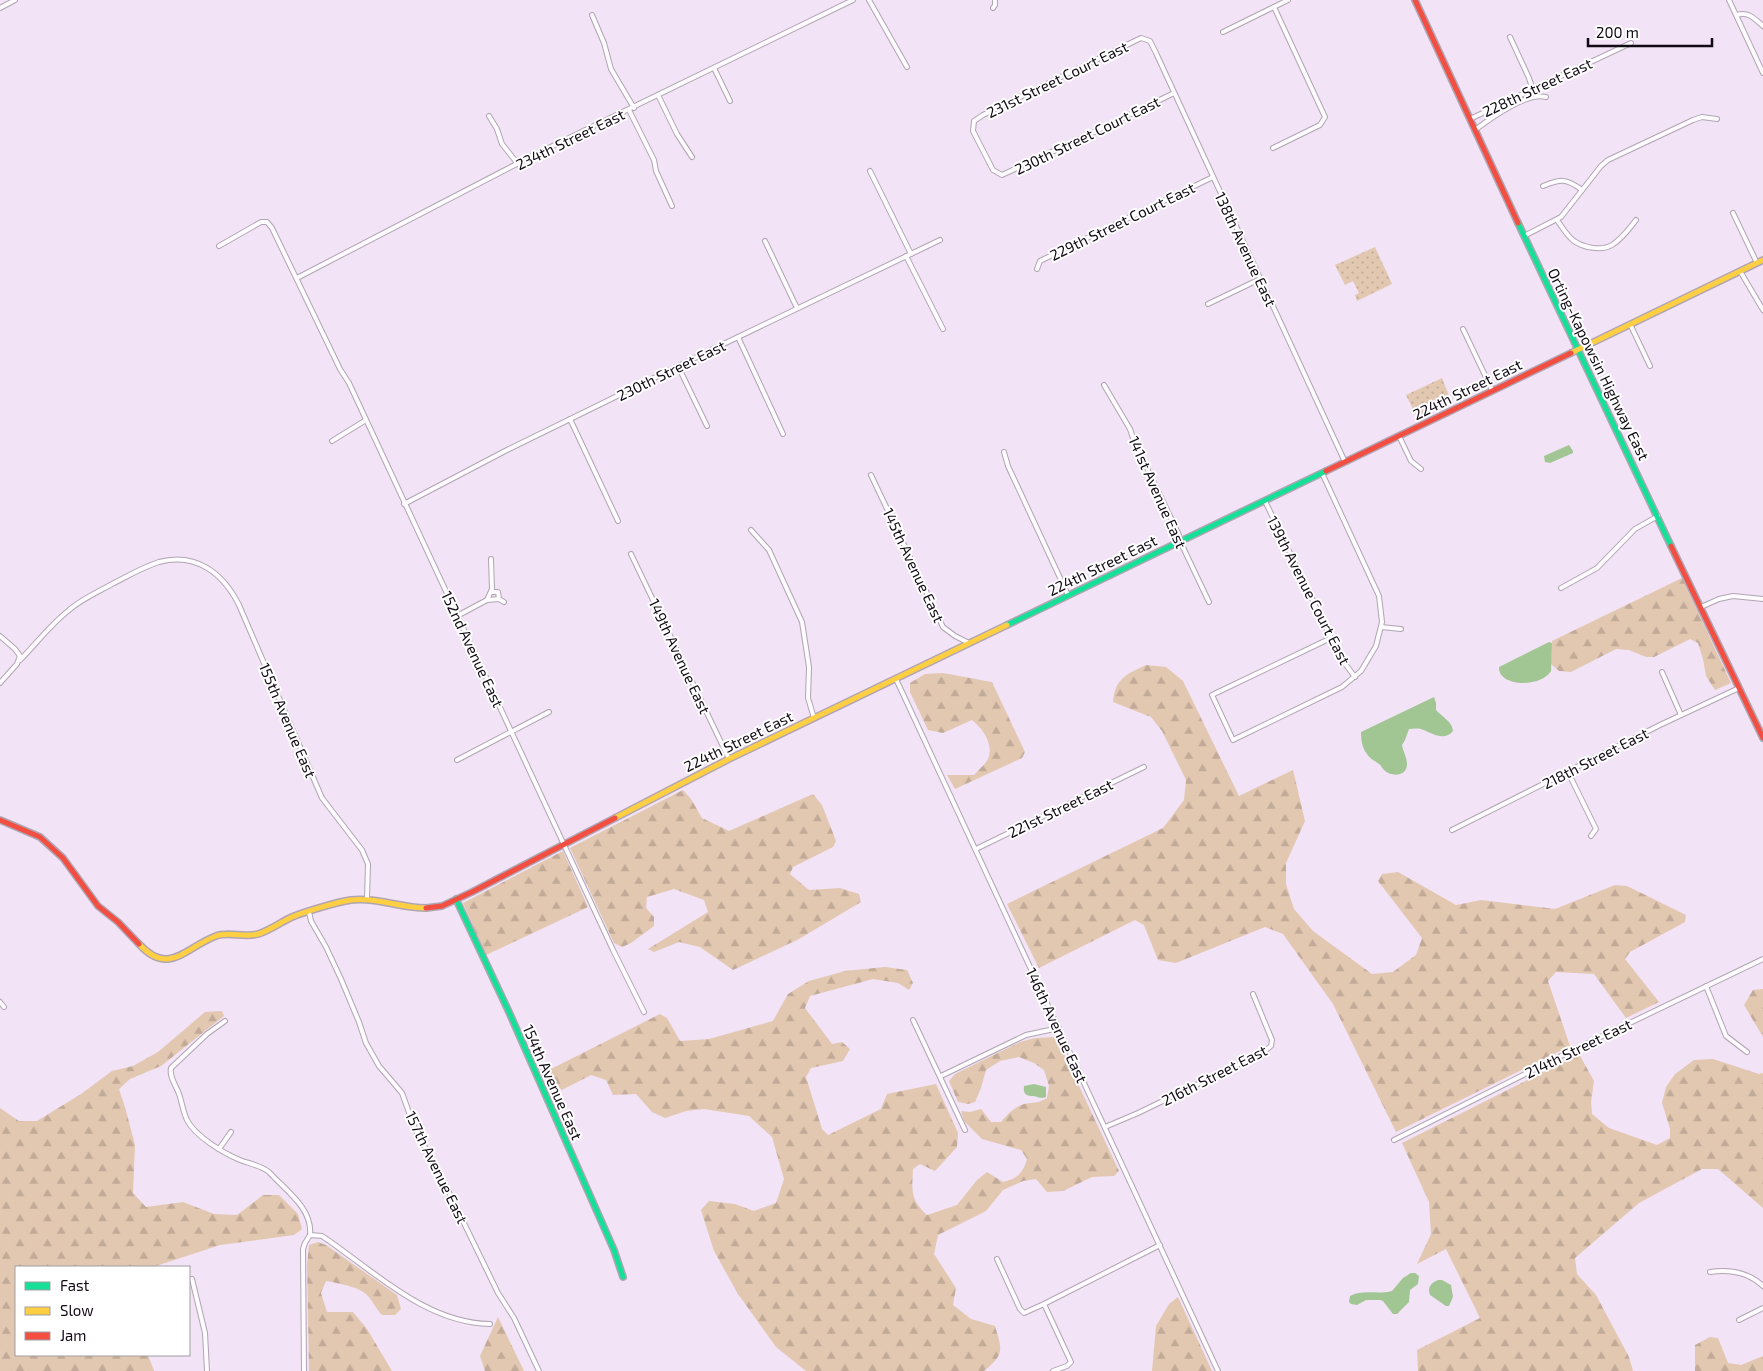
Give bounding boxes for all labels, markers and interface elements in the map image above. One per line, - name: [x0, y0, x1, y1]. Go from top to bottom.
- scale bar: [1588, 15, 1712, 47]
- text: 200 m: [1596, 23, 1639, 41]
- street label: 231st Street Court East: [983, 37, 1131, 121]
- street label: 228th Street East: [1479, 54, 1595, 120]
- street label: 230th Street Court East: [1011, 92, 1163, 178]
- street label: 234th Street East: [513, 105, 628, 173]
- street label: 229th Street Court East: [1047, 178, 1198, 264]
- street label: 138th Avenue East: [1212, 189, 1281, 309]
- street label: Orting-Kapowsin Highway East: [1545, 265, 1654, 463]
- street label: 230th Street East: [614, 336, 728, 404]
- street label: 224th Street East: [1410, 355, 1525, 423]
- street label: 141st Avenue East: [1125, 433, 1191, 551]
- street label: 145th Avenue East: [880, 505, 949, 625]
- street label: 139th Avenue Court East: [1264, 513, 1355, 668]
- street label: 224th Street East: [1045, 531, 1160, 599]
- street label: 152nd Avenue East: [438, 588, 508, 710]
- street label: 149th Avenue East: [645, 596, 715, 717]
- street label: 155th Avenue East: [256, 660, 320, 780]
- street label: 224th Street East: [681, 707, 796, 775]
- street label: 218th Street East: [1539, 723, 1651, 792]
- street label: 221st Street East: [1005, 775, 1116, 841]
- street label: 146th Avenue East: [1022, 965, 1092, 1086]
- street label: 214th Street East: [1522, 1014, 1635, 1082]
- street label: 154th Avenue East: [520, 1022, 587, 1143]
- street label: 216th Street East: [1158, 1041, 1270, 1109]
- street label: 157th Avenue East: [402, 1108, 472, 1226]
- legend: [15, 1266, 190, 1356]
- text: Fast: [60, 1276, 90, 1294]
- text: Slow: [60, 1301, 94, 1319]
- text: Jam: [60, 1326, 86, 1344]

